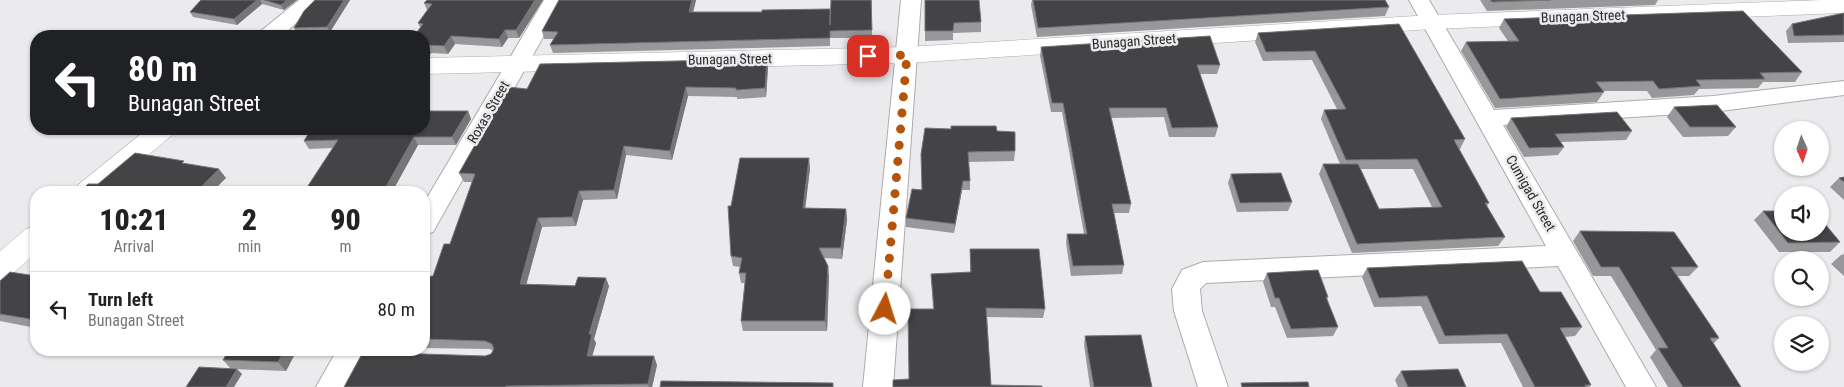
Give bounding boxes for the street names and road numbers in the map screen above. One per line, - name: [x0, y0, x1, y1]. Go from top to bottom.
- street label: Bunagan Street: [1541, 7, 1625, 25]
- street label: Bunagan Street: [1091, 30, 1177, 52]
- street label: Bunagan Street: [688, 50, 772, 68]
- street label: Roxas Street: [464, 78, 512, 146]
- street label: Cumigad Street: [1503, 152, 1559, 234]

